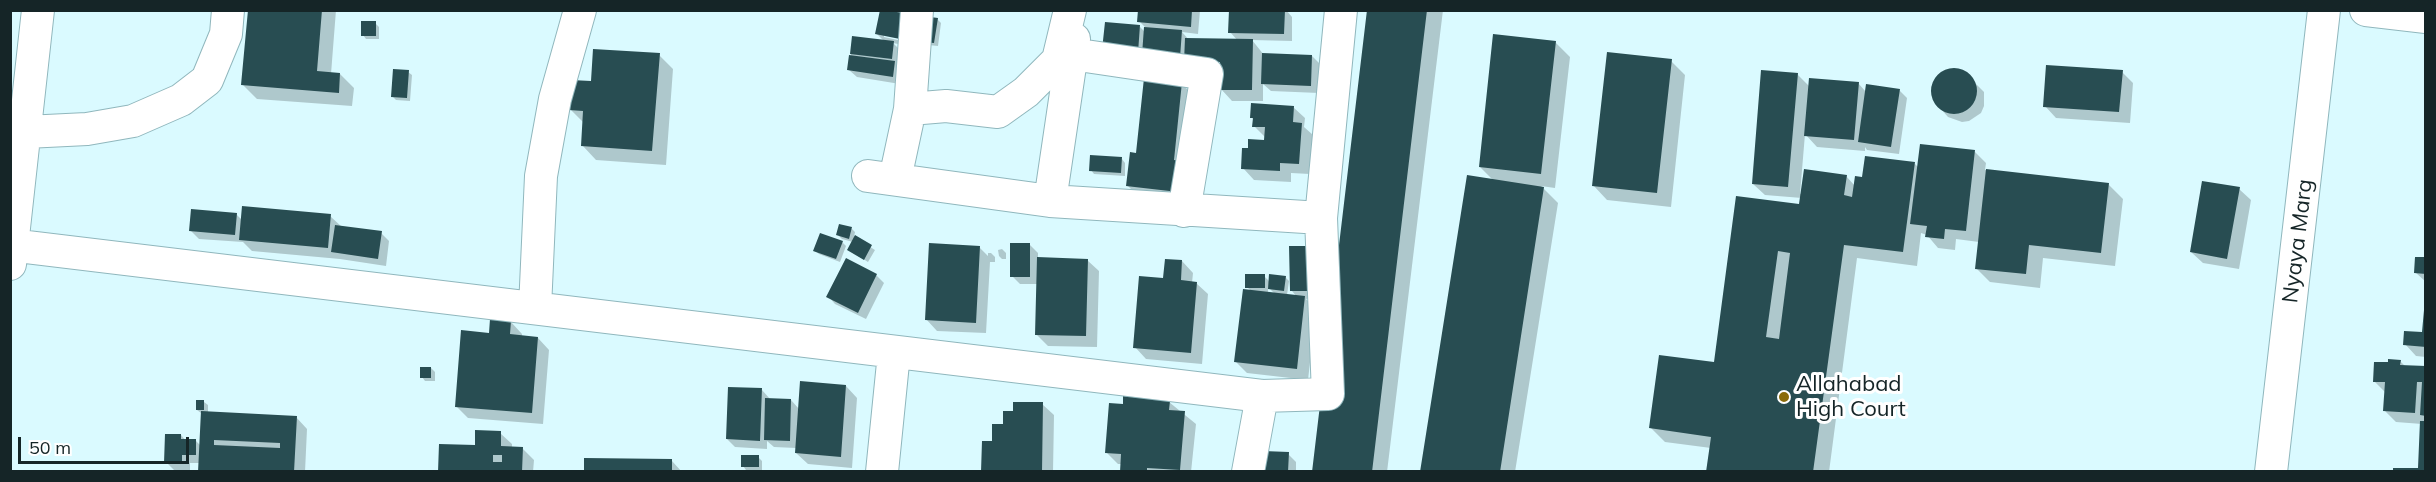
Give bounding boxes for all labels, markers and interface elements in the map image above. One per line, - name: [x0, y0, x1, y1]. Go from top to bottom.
- street label: Nyaya Marg: [2277, 178, 2319, 304]
- place label: Allahabad High Court: [1796, 371, 1906, 422]
- marker: Allahabad High Court: [1777, 390, 1791, 404]
- scale bar: [21, 425, 192, 463]
- text: 50 m: [29, 436, 71, 459]

